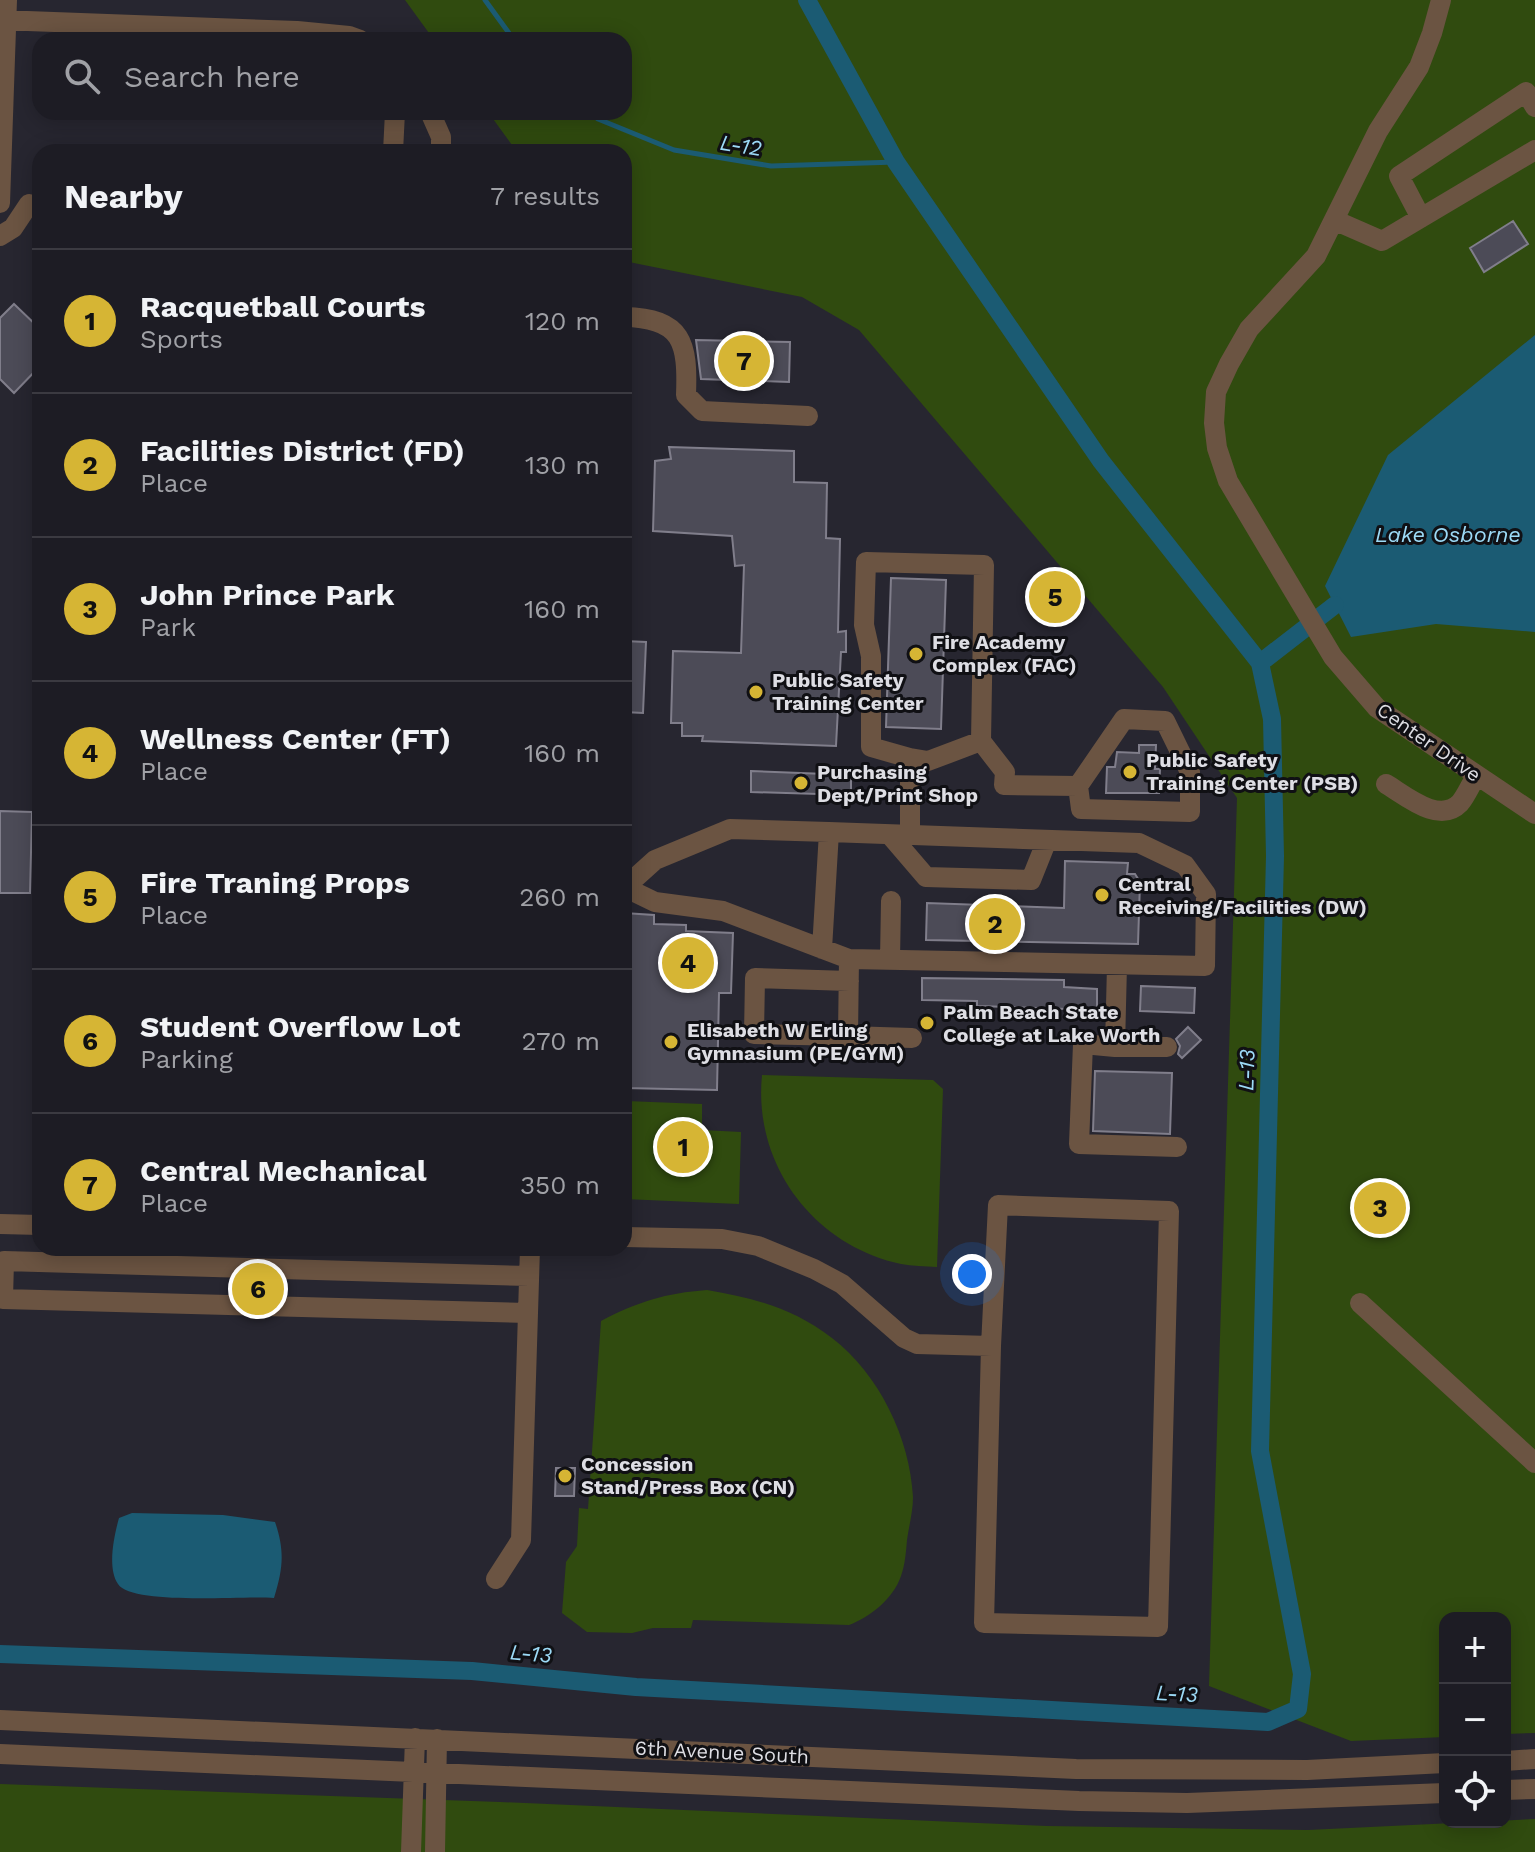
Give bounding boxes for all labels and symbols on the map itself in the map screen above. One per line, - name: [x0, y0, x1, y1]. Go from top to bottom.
- water label: L-12: [718, 130, 764, 161]
- pin: 7: [718, 331, 770, 391]
- water label: Lake Osborne: [1375, 522, 1521, 547]
- pin: 5: [1029, 567, 1081, 627]
- place label: Fire Academy Complex (FAC): [932, 630, 1077, 677]
- marker: Fire Academy Complex (FAC): [907, 645, 925, 663]
- place label: Public Safety Training Center: [772, 668, 924, 715]
- marker: Public Safety Training Center: [747, 683, 765, 701]
- street label: Center Drive: [1372, 697, 1486, 787]
- place label: Public Safety Training Center (PSB): [1146, 748, 1358, 795]
- place label: Purchasing Dept/Print Shop: [817, 760, 978, 807]
- marker: Public Safety Training Center (PSB): [1121, 763, 1139, 781]
- marker: Purchasing Dept/Print Shop: [792, 774, 810, 792]
- place label: Central Receiving/Facilities (DW): [1118, 872, 1367, 919]
- marker: Central Receiving/Facilities (DW): [1093, 886, 1111, 904]
- pin: 2: [969, 894, 1021, 954]
- pin: 4: [662, 933, 714, 993]
- place label: Palm Beach State College at Lake Worth: [943, 1000, 1160, 1047]
- marker: Palm Beach State College at Lake Worth: [918, 1014, 936, 1032]
- place label: Elisabeth W Erling Gymnasium (PE/GYM): [687, 1018, 904, 1065]
- marker: Elisabeth W Erling Gymnasium (PE/GYM): [662, 1033, 680, 1051]
- water label: L-13: [1233, 1049, 1260, 1091]
- pin: 1: [657, 1117, 709, 1177]
- pin: 3: [1354, 1178, 1406, 1238]
- your location: [952, 1254, 992, 1294]
- pin: 6: [232, 1259, 284, 1319]
- place label: Concession Stand/Press Box (CN): [581, 1452, 795, 1499]
- marker: Concession Stand/Press Box (CN): [556, 1467, 574, 1485]
- water label: L-13: [509, 1639, 553, 1668]
- water label: L-13: [1155, 1680, 1199, 1707]
- street label: 6th Avenue South: [634, 1735, 810, 1769]

